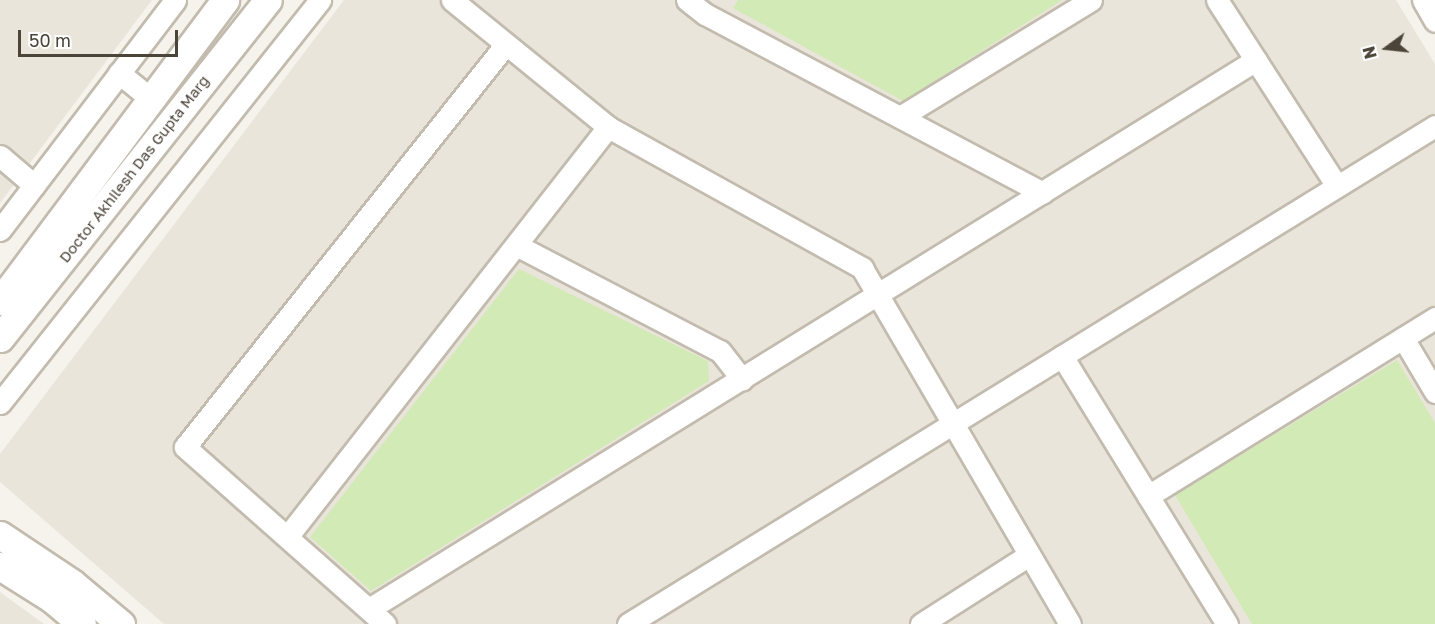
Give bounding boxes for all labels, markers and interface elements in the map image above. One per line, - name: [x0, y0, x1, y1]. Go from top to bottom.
- scale bar: [21, 18, 182, 56]
- north arrow: [1357, 18, 1417, 78]
- text: 50 m: [29, 29, 71, 51]
- text: N: [1358, 44, 1381, 61]
- street label: Doctor Akhilesh Das Gupta Marg: [55, 72, 213, 266]

